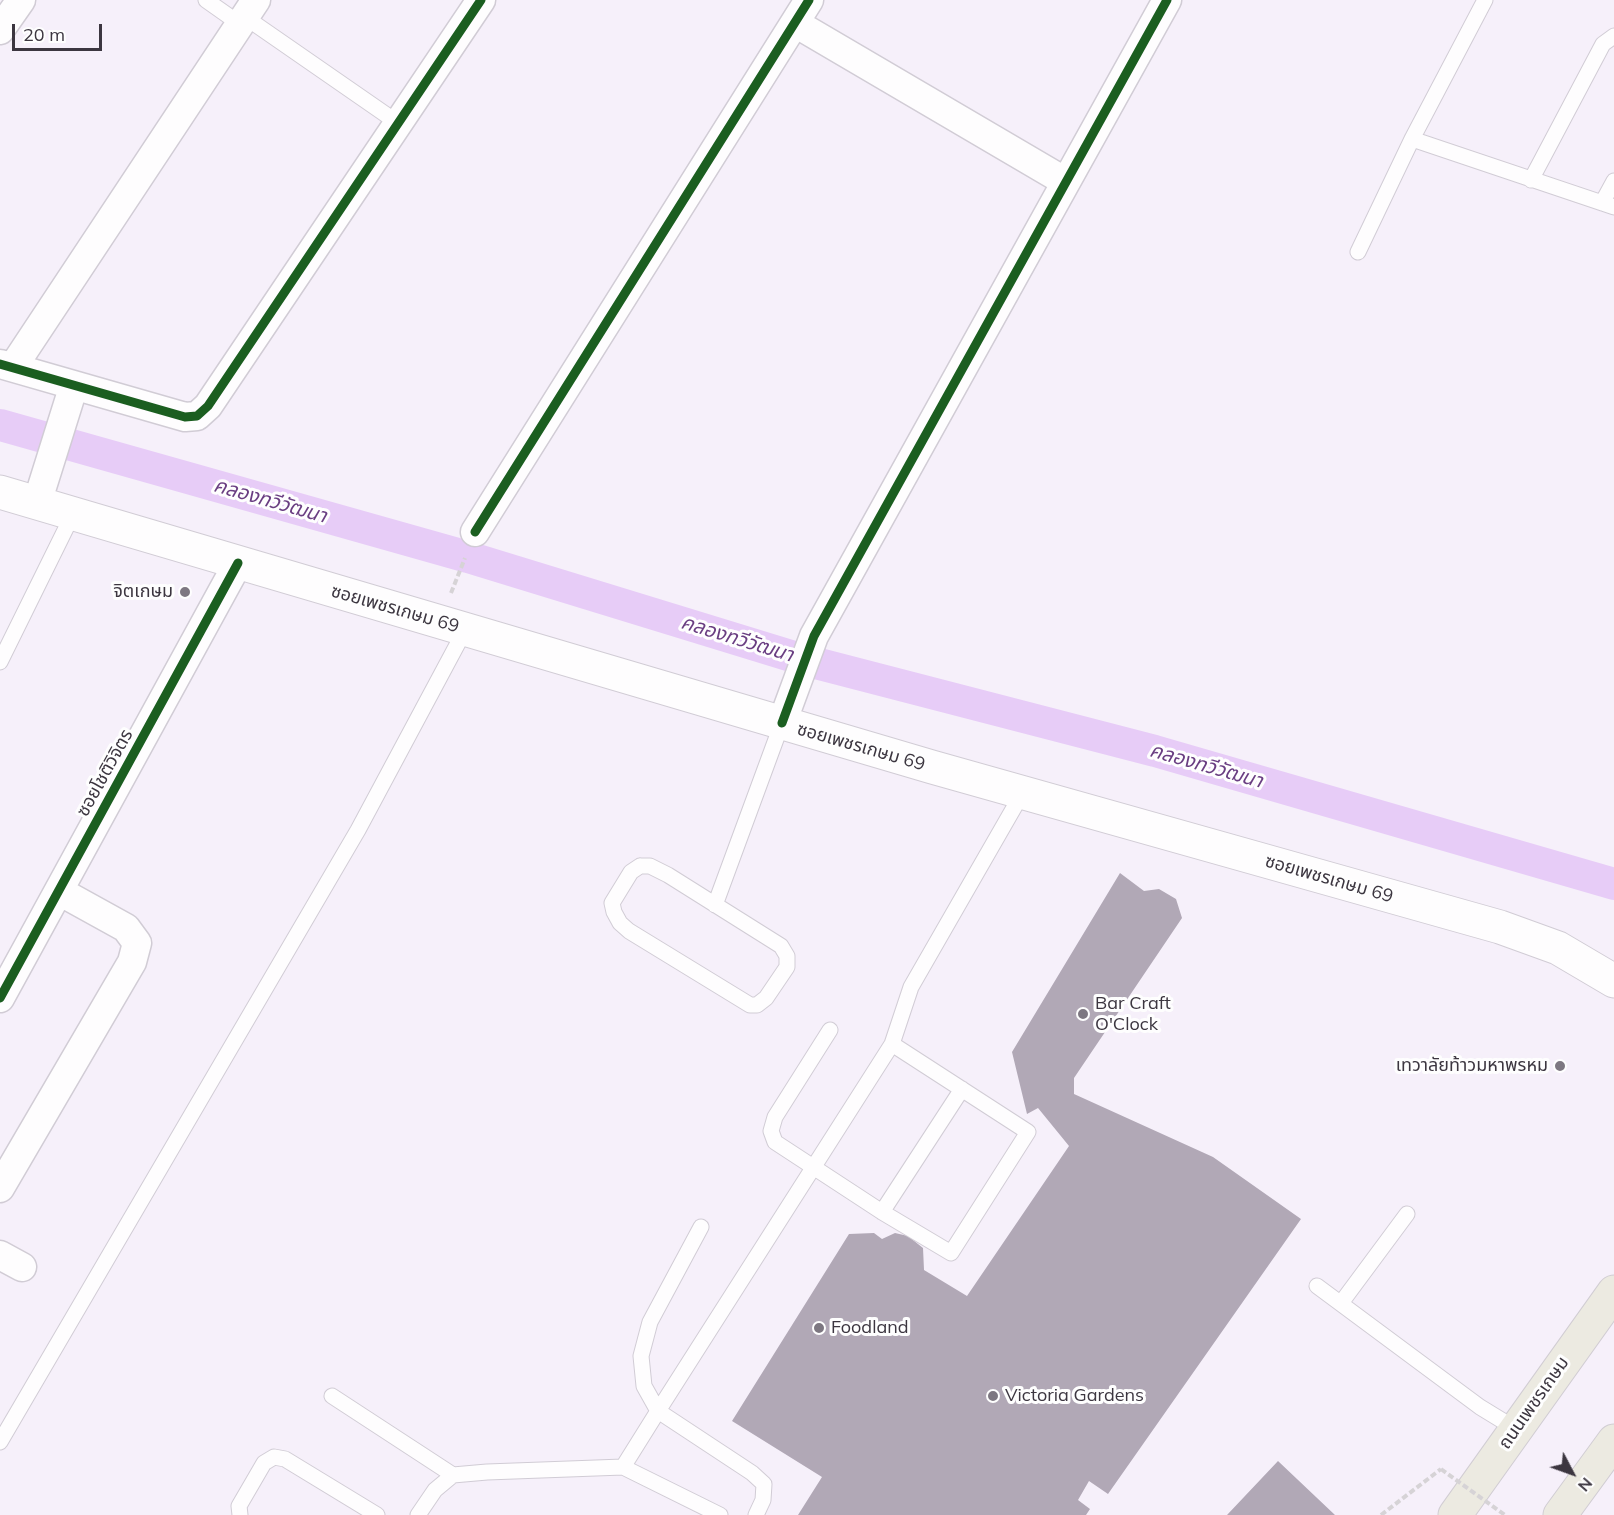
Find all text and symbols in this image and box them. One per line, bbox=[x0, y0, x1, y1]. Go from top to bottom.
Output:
scale bar bbox=[15, 12, 105, 50]
text: 20 m bbox=[23, 23, 65, 46]
water label: คลองทวีวัฒนา bbox=[211, 473, 329, 529]
street label: ซอยเพชรเกษม 69 bbox=[328, 580, 462, 638]
place label: จิตเกษม bbox=[113, 581, 173, 603]
marker: จิตเกษม bbox=[178, 585, 192, 599]
water label: คลองทวีวัฒนา bbox=[678, 611, 796, 667]
street label: ซอยเพชรเกษม 69 bbox=[794, 718, 928, 776]
street label: ซอยโชติวิจิตร bbox=[72, 726, 138, 820]
water label: คลองทวีวัฒนา bbox=[1147, 738, 1265, 794]
street label: ซอยเพชรเกษม 69 bbox=[1262, 850, 1396, 908]
place label: Bar Craft O'Clock bbox=[1095, 993, 1171, 1036]
marker: Bar Craft O'Clock bbox=[1076, 1007, 1090, 1021]
place label: เทวาลัยท้าวมหาพรหม bbox=[1396, 1055, 1548, 1077]
marker: เทวาลัยท้าวมหาพรหม bbox=[1553, 1059, 1567, 1073]
place label: Foodland bbox=[831, 1317, 909, 1339]
marker: Foodland bbox=[812, 1321, 826, 1335]
street label: ถนนเพชรเกษม bbox=[1494, 1353, 1574, 1453]
place label: Victoria Gardens bbox=[1005, 1385, 1144, 1407]
marker: Victoria Gardens bbox=[986, 1389, 1000, 1403]
north arrow bbox=[1542, 1443, 1602, 1503]
text: N bbox=[1574, 1474, 1597, 1496]

